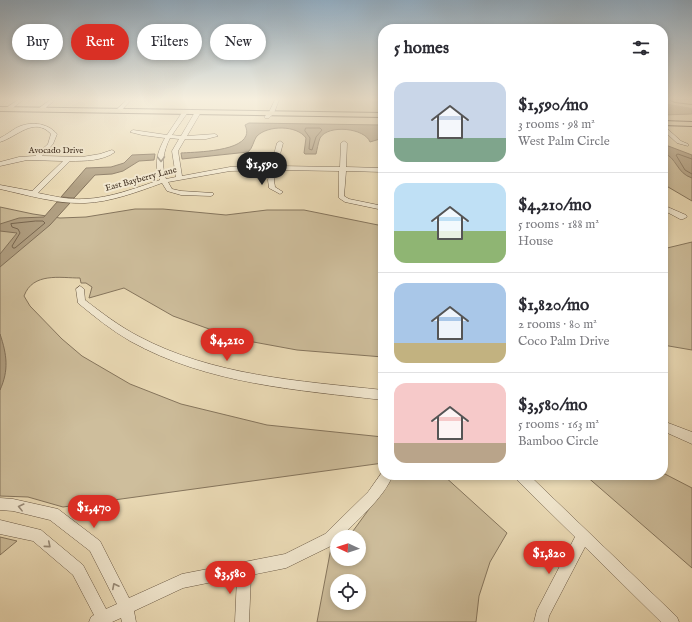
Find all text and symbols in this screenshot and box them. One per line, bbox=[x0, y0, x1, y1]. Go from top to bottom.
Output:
chip: Buy bbox=[12, 24, 63, 60]
chip: Rent bbox=[71, 24, 129, 60]
chip: Filters bbox=[137, 24, 202, 60]
chip: New bbox=[210, 24, 266, 60]
icon: filters bbox=[630, 37, 652, 59]
text: 5 homes bbox=[394, 38, 449, 59]
text: $1,590/mo bbox=[518, 95, 588, 116]
icon: home bbox=[426, 98, 474, 146]
text: 3 rooms · 98 m² bbox=[518, 116, 595, 133]
text: West Palm Circle bbox=[518, 133, 610, 150]
street label: Avocado Drive bbox=[28, 145, 83, 156]
pin: $1,590 bbox=[229, 152, 295, 186]
one-way arrow bbox=[156, 156, 165, 162]
text: $1,590 bbox=[246, 156, 278, 173]
street label: East Bayberry Lane bbox=[104, 164, 178, 194]
text: $4,210/mo bbox=[518, 195, 591, 216]
icon: home bbox=[426, 199, 474, 247]
text: 5 rooms · 188 m² bbox=[518, 216, 599, 233]
text: House bbox=[518, 233, 553, 250]
text: $1,820/mo bbox=[518, 295, 589, 316]
icon: home bbox=[426, 299, 474, 347]
text: 2 rooms · 80 m² bbox=[518, 316, 597, 333]
pin: $4,210 bbox=[194, 328, 260, 362]
text: $4,210 bbox=[210, 332, 244, 349]
text: Coco Palm Drive bbox=[518, 333, 610, 350]
text: $3,580/mo bbox=[518, 395, 588, 416]
icon: home bbox=[426, 399, 474, 447]
text: 5 rooms · 163 m² bbox=[518, 416, 599, 433]
text: Bamboo Circle bbox=[518, 433, 599, 450]
pin: $1,470 bbox=[61, 495, 127, 529]
text: $1,470 bbox=[77, 499, 111, 516]
one-way arrow bbox=[18, 503, 24, 511]
north arrow bbox=[330, 530, 366, 566]
map controls bbox=[330, 530, 366, 610]
one-way arrow bbox=[44, 541, 51, 548]
pin: $1,820 bbox=[516, 541, 582, 575]
text: $1,820 bbox=[532, 545, 566, 562]
pin: $3,580 bbox=[197, 561, 263, 595]
text: $3,580 bbox=[214, 565, 246, 582]
button: locate bbox=[330, 574, 366, 610]
one-way arrow bbox=[112, 583, 120, 590]

